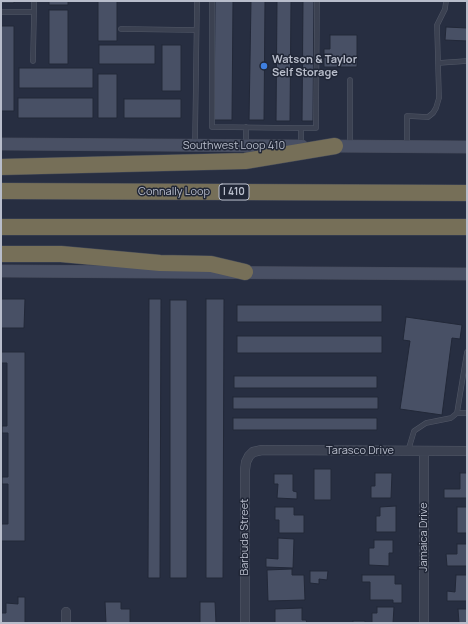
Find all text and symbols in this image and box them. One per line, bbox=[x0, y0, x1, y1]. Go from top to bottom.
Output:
place label: Watson & Taylor Self Storage bbox=[272, 53, 357, 79]
marker: Watson & Taylor Self Storage bbox=[259, 61, 269, 71]
street label: Southwest Loop 410 bbox=[183, 139, 285, 153]
road number: I 410 bbox=[219, 184, 249, 200]
street label: Connally Loop bbox=[138, 185, 210, 199]
street label: Tarasco Drive bbox=[326, 444, 394, 458]
street label: Barbuda Street bbox=[238, 499, 252, 575]
street label: Jamaica Drive bbox=[417, 502, 431, 572]

